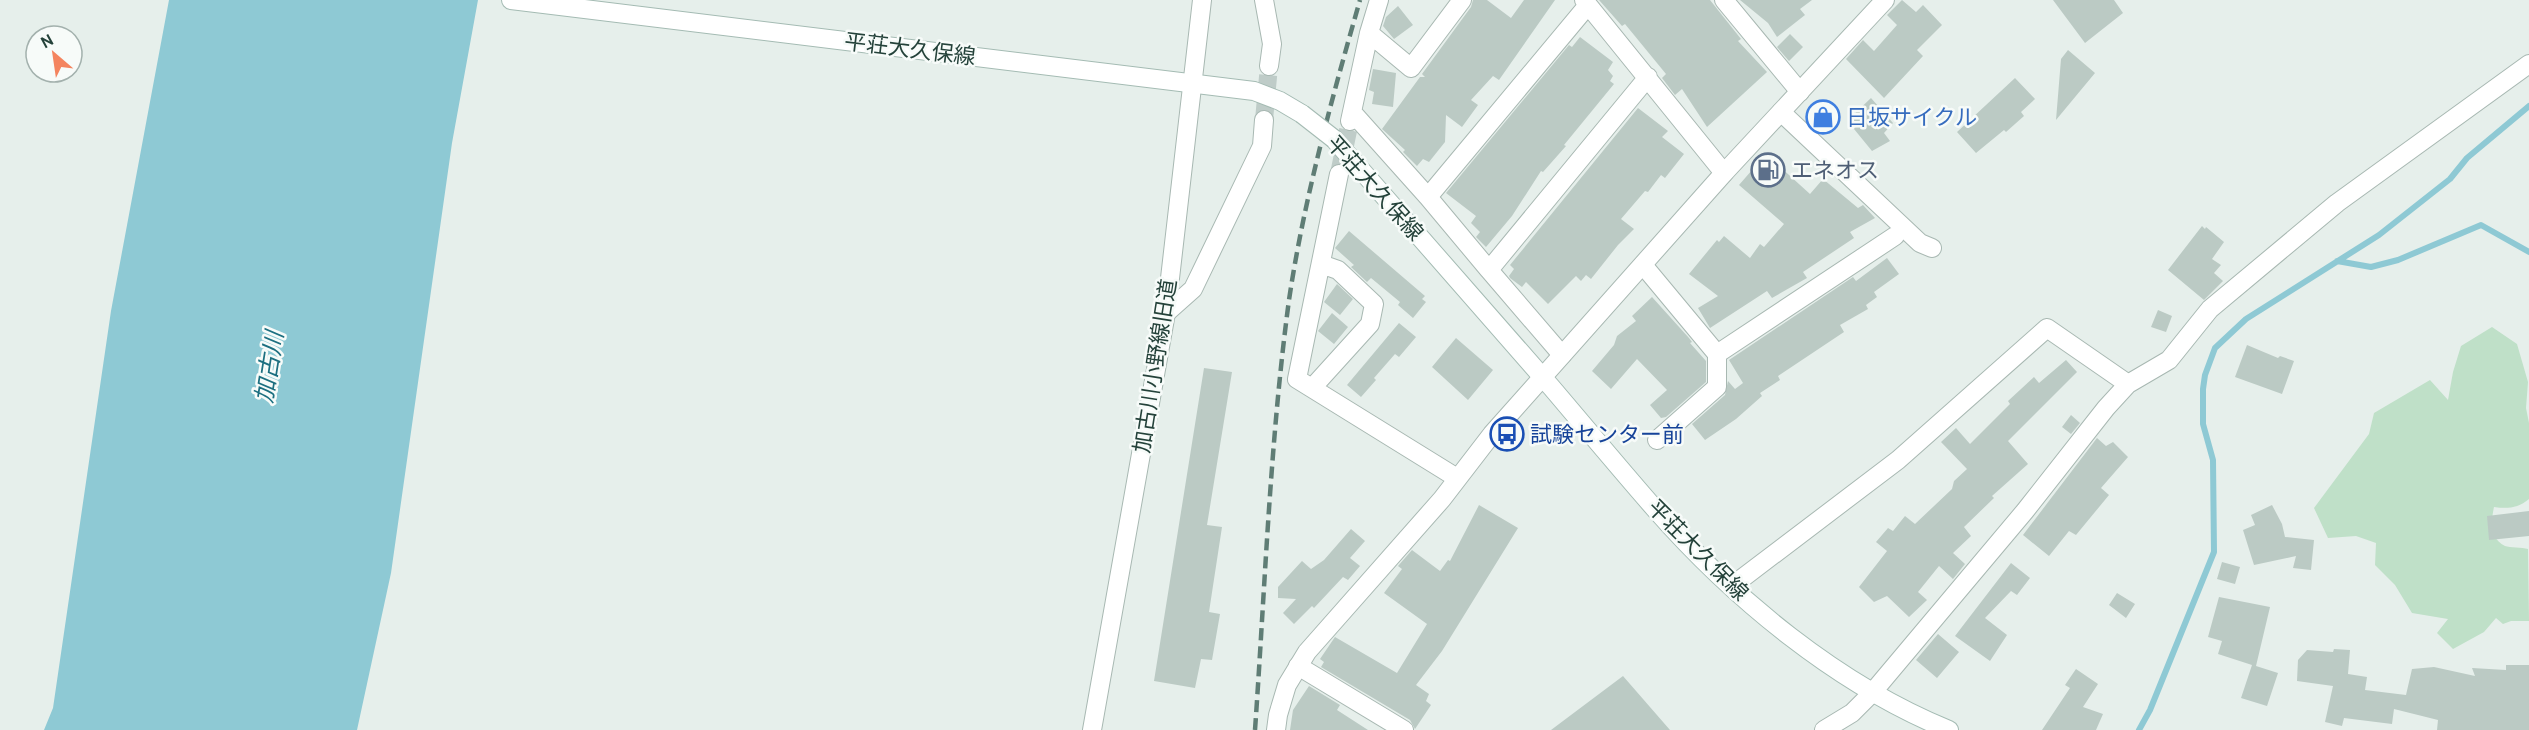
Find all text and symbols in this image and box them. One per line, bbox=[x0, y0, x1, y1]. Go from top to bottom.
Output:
north arrow bbox=[24, 24, 84, 84]
street label: 平荘大久保線 bbox=[843, 28, 977, 70]
text: N bbox=[37, 30, 57, 52]
shop icon: 日坂サイクル bbox=[1805, 99, 1841, 135]
place label: 日坂サイクル bbox=[1846, 104, 1977, 131]
street label: 平荘大久保線 bbox=[1321, 130, 1429, 246]
fuel station icon: エネオス bbox=[1750, 152, 1786, 188]
place label: エネオス bbox=[1791, 157, 1879, 184]
street label: 加古川小野線旧道 bbox=[1128, 277, 1182, 455]
water label: 加古川 bbox=[249, 326, 289, 405]
bus stop icon: 試験センター前 bbox=[1489, 416, 1525, 452]
place label: 試験センター前 bbox=[1530, 421, 1684, 448]
street label: 平荘大久保線 bbox=[1642, 494, 1754, 606]

